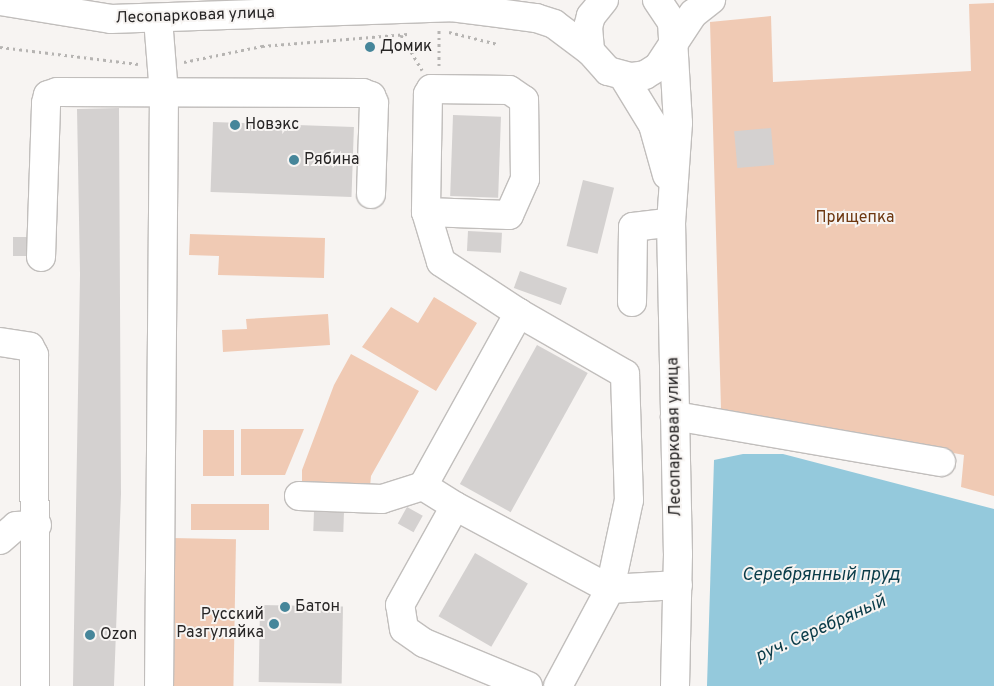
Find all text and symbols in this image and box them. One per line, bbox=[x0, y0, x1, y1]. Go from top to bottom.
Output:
street label: Лесопарковая улица bbox=[115, 4, 275, 28]
place label: Домик bbox=[380, 37, 432, 57]
marker: Домик bbox=[364, 41, 376, 53]
place label: Новэкс bbox=[245, 115, 299, 135]
marker: Новэкс bbox=[229, 119, 241, 131]
place label: Рябина bbox=[304, 150, 359, 170]
marker: Рябина bbox=[288, 154, 300, 166]
park label: Прищепка bbox=[816, 208, 894, 228]
street label: Лесопарковая улица bbox=[664, 357, 686, 517]
water label: Серебрянный пруд bbox=[742, 565, 900, 587]
water label: руч. Серебряный bbox=[752, 592, 890, 668]
place label: Батон bbox=[295, 597, 340, 617]
marker: Батон bbox=[279, 601, 291, 613]
place label: Русский Разгуляйка bbox=[176, 605, 264, 643]
marker: Русский Разгуляйка bbox=[268, 618, 280, 630]
place label: Ozon bbox=[100, 625, 137, 645]
marker: Ozon bbox=[84, 629, 96, 641]

